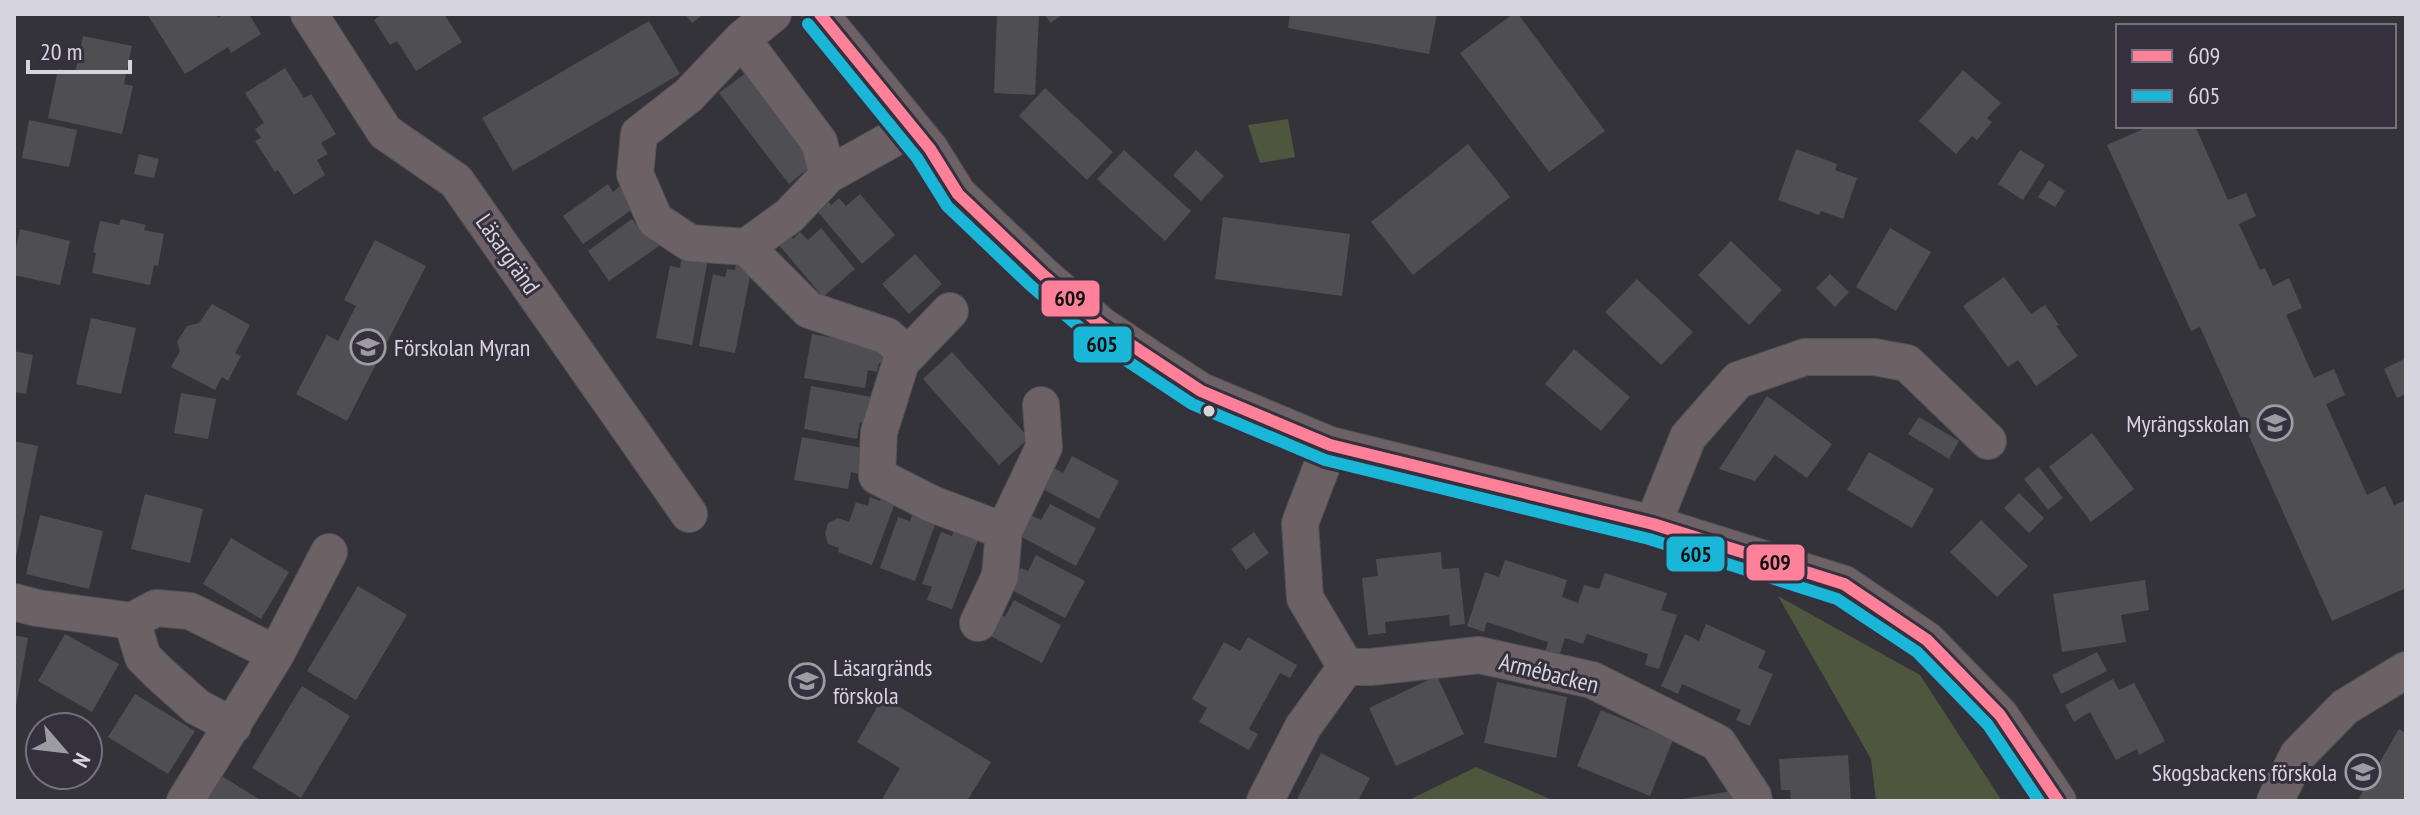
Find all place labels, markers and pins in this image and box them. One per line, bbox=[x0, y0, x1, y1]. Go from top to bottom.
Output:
school or university icon: Förskolan Myran bbox=[349, 328, 387, 366]
place label: Förskolan Myran bbox=[394, 332, 530, 363]
unlabelled marker bbox=[1201, 403, 1217, 419]
school or university icon: Myrängsskolan bbox=[2256, 404, 2294, 442]
place label: Myrängsskolan bbox=[2126, 408, 2249, 439]
place label: Läsargränds förskola bbox=[833, 652, 932, 711]
school or university icon: Läsargränds förskola bbox=[788, 662, 826, 700]
school or university icon: Skogsbackens förskola bbox=[2344, 753, 2382, 791]
place label: Skogsbackens förskola bbox=[2152, 757, 2337, 788]

